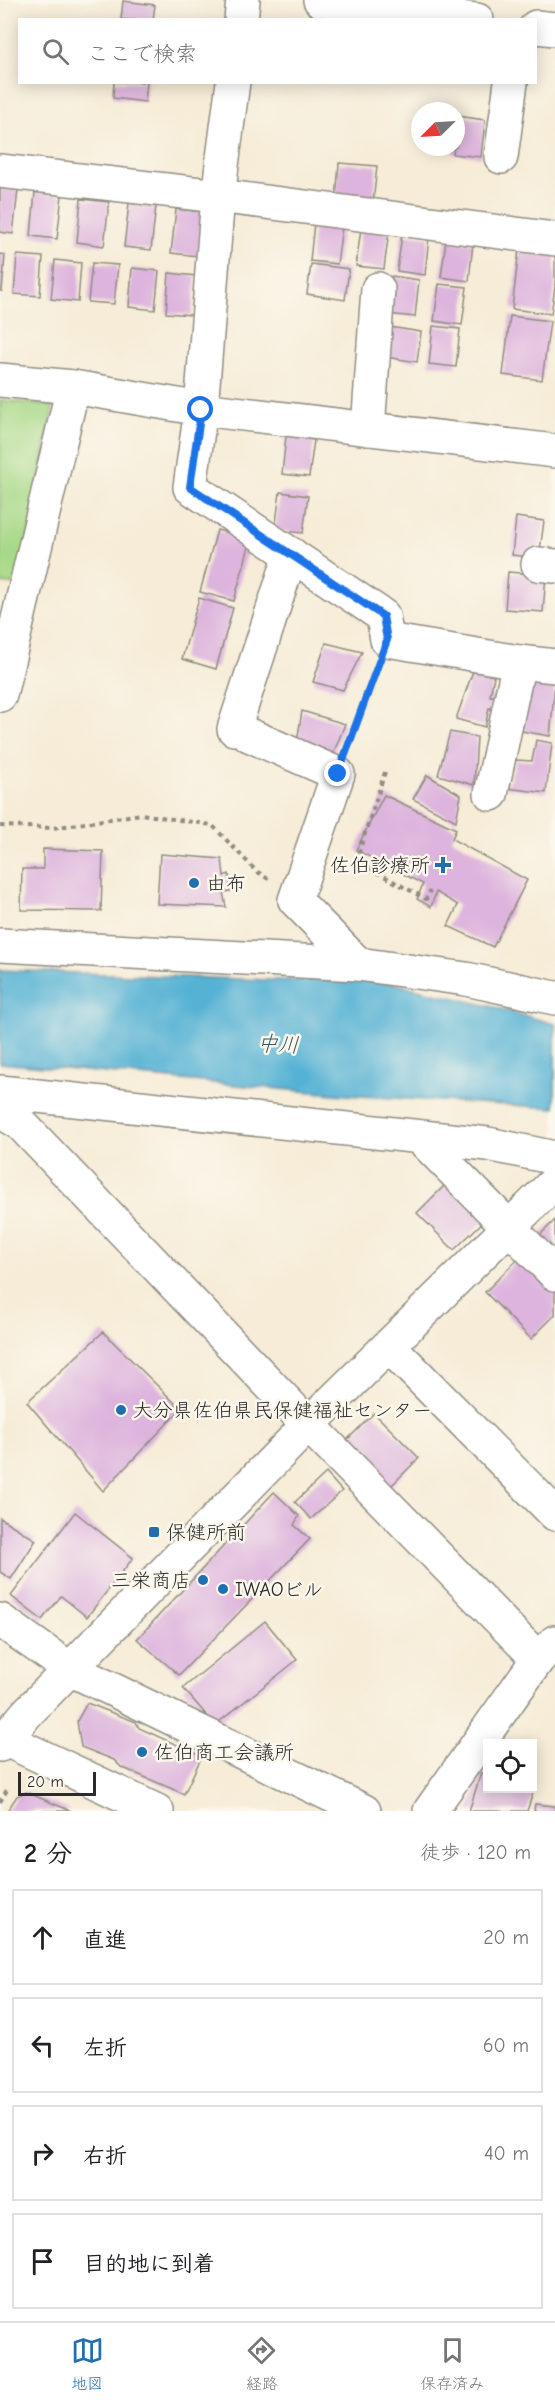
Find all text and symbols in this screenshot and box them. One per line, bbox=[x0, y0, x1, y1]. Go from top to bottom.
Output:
search box bbox=[18, 18, 537, 84]
icon: search bbox=[39, 35, 72, 68]
text: ここで検索 bbox=[87, 41, 197, 67]
north arrow bbox=[411, 102, 465, 156]
route start bbox=[187, 396, 213, 422]
route end bbox=[324, 760, 350, 786]
place label: 佐伯診療所 bbox=[330, 854, 430, 877]
marker: 佐伯診療所 bbox=[434, 856, 452, 874]
place label: 由布 bbox=[206, 872, 246, 895]
marker: 由布 bbox=[187, 876, 201, 890]
water label: 中川 bbox=[256, 1031, 300, 1057]
place label: 大分県佐伯県民保健福祉センター bbox=[133, 1399, 432, 1422]
marker: 大分県佐伯県民保健福祉センター bbox=[114, 1403, 128, 1417]
place label: 保健所前 bbox=[166, 1521, 246, 1544]
marker: 保健所前 bbox=[147, 1525, 161, 1539]
place label: 三栄商店 bbox=[111, 1569, 191, 1592]
marker: 三栄商店 bbox=[196, 1573, 210, 1587]
place label: IWAOビル bbox=[235, 1578, 323, 1601]
marker: IWAOビル bbox=[216, 1582, 230, 1596]
map controls bbox=[483, 1739, 537, 1793]
button: locate bbox=[483, 1739, 537, 1793]
place label: 佐伯商工会議所 bbox=[154, 1741, 294, 1764]
marker: 佐伯商工会議所 bbox=[135, 1745, 149, 1759]
scale bar bbox=[18, 1769, 96, 1796]
text: 20 m bbox=[27, 1773, 64, 1791]
text: 2 分 bbox=[24, 1839, 72, 1869]
text: 徒歩 · 120 m bbox=[420, 1841, 531, 1864]
icon: ahead bbox=[26, 1921, 59, 1954]
text: 20 m bbox=[483, 1926, 529, 1949]
text: 直進 bbox=[83, 1927, 127, 1953]
icon: left bbox=[26, 2029, 59, 2062]
text: 60 m bbox=[483, 2034, 529, 2057]
text: 左折 bbox=[83, 2035, 127, 2061]
icon: right bbox=[26, 2137, 59, 2170]
text: 40 m bbox=[484, 2142, 529, 2165]
text: 右折 bbox=[83, 2143, 127, 2169]
icon: arrive bbox=[26, 2245, 59, 2278]
text: 目的地に到着 bbox=[83, 2251, 215, 2277]
tab: 地図 bbox=[71, 2334, 104, 2394]
tab: 経路 bbox=[245, 2334, 278, 2394]
tab: 保存済み bbox=[420, 2334, 484, 2394]

